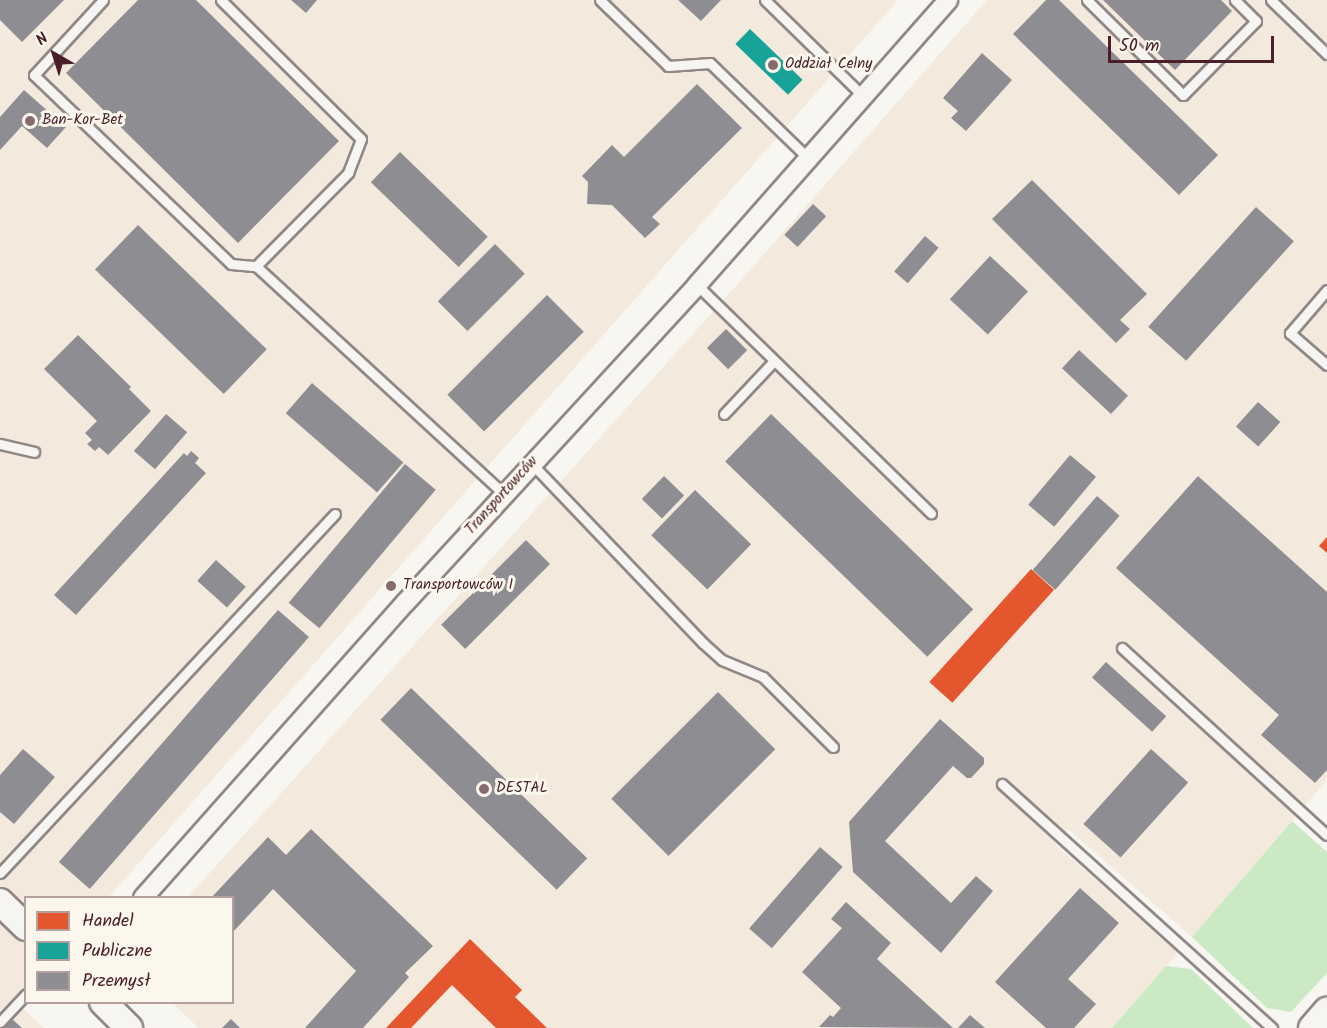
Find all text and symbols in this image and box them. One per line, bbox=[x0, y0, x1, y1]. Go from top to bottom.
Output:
north arrow bbox=[24, 24, 84, 84]
scale bar bbox=[1111, 24, 1278, 62]
text: N bbox=[31, 27, 54, 53]
text: 50 m bbox=[1119, 32, 1159, 61]
place label: Oddział Celny bbox=[785, 56, 872, 74]
marker: Oddział Celny bbox=[766, 58, 780, 72]
place label: Ban-Kor-Bet bbox=[42, 112, 123, 130]
marker: Ban-Kor-Bet bbox=[23, 114, 37, 128]
street label: Transportowców bbox=[462, 453, 542, 539]
place label: Transportowców I bbox=[403, 577, 513, 595]
marker: Transportowców I bbox=[384, 579, 398, 593]
place label: DESTAL bbox=[496, 780, 548, 798]
marker: DESTAL bbox=[477, 782, 491, 796]
legend bbox=[24, 896, 234, 1004]
text: Handel bbox=[82, 907, 134, 936]
text: Publiczne bbox=[82, 937, 152, 966]
text: Przemysł bbox=[82, 967, 151, 996]

